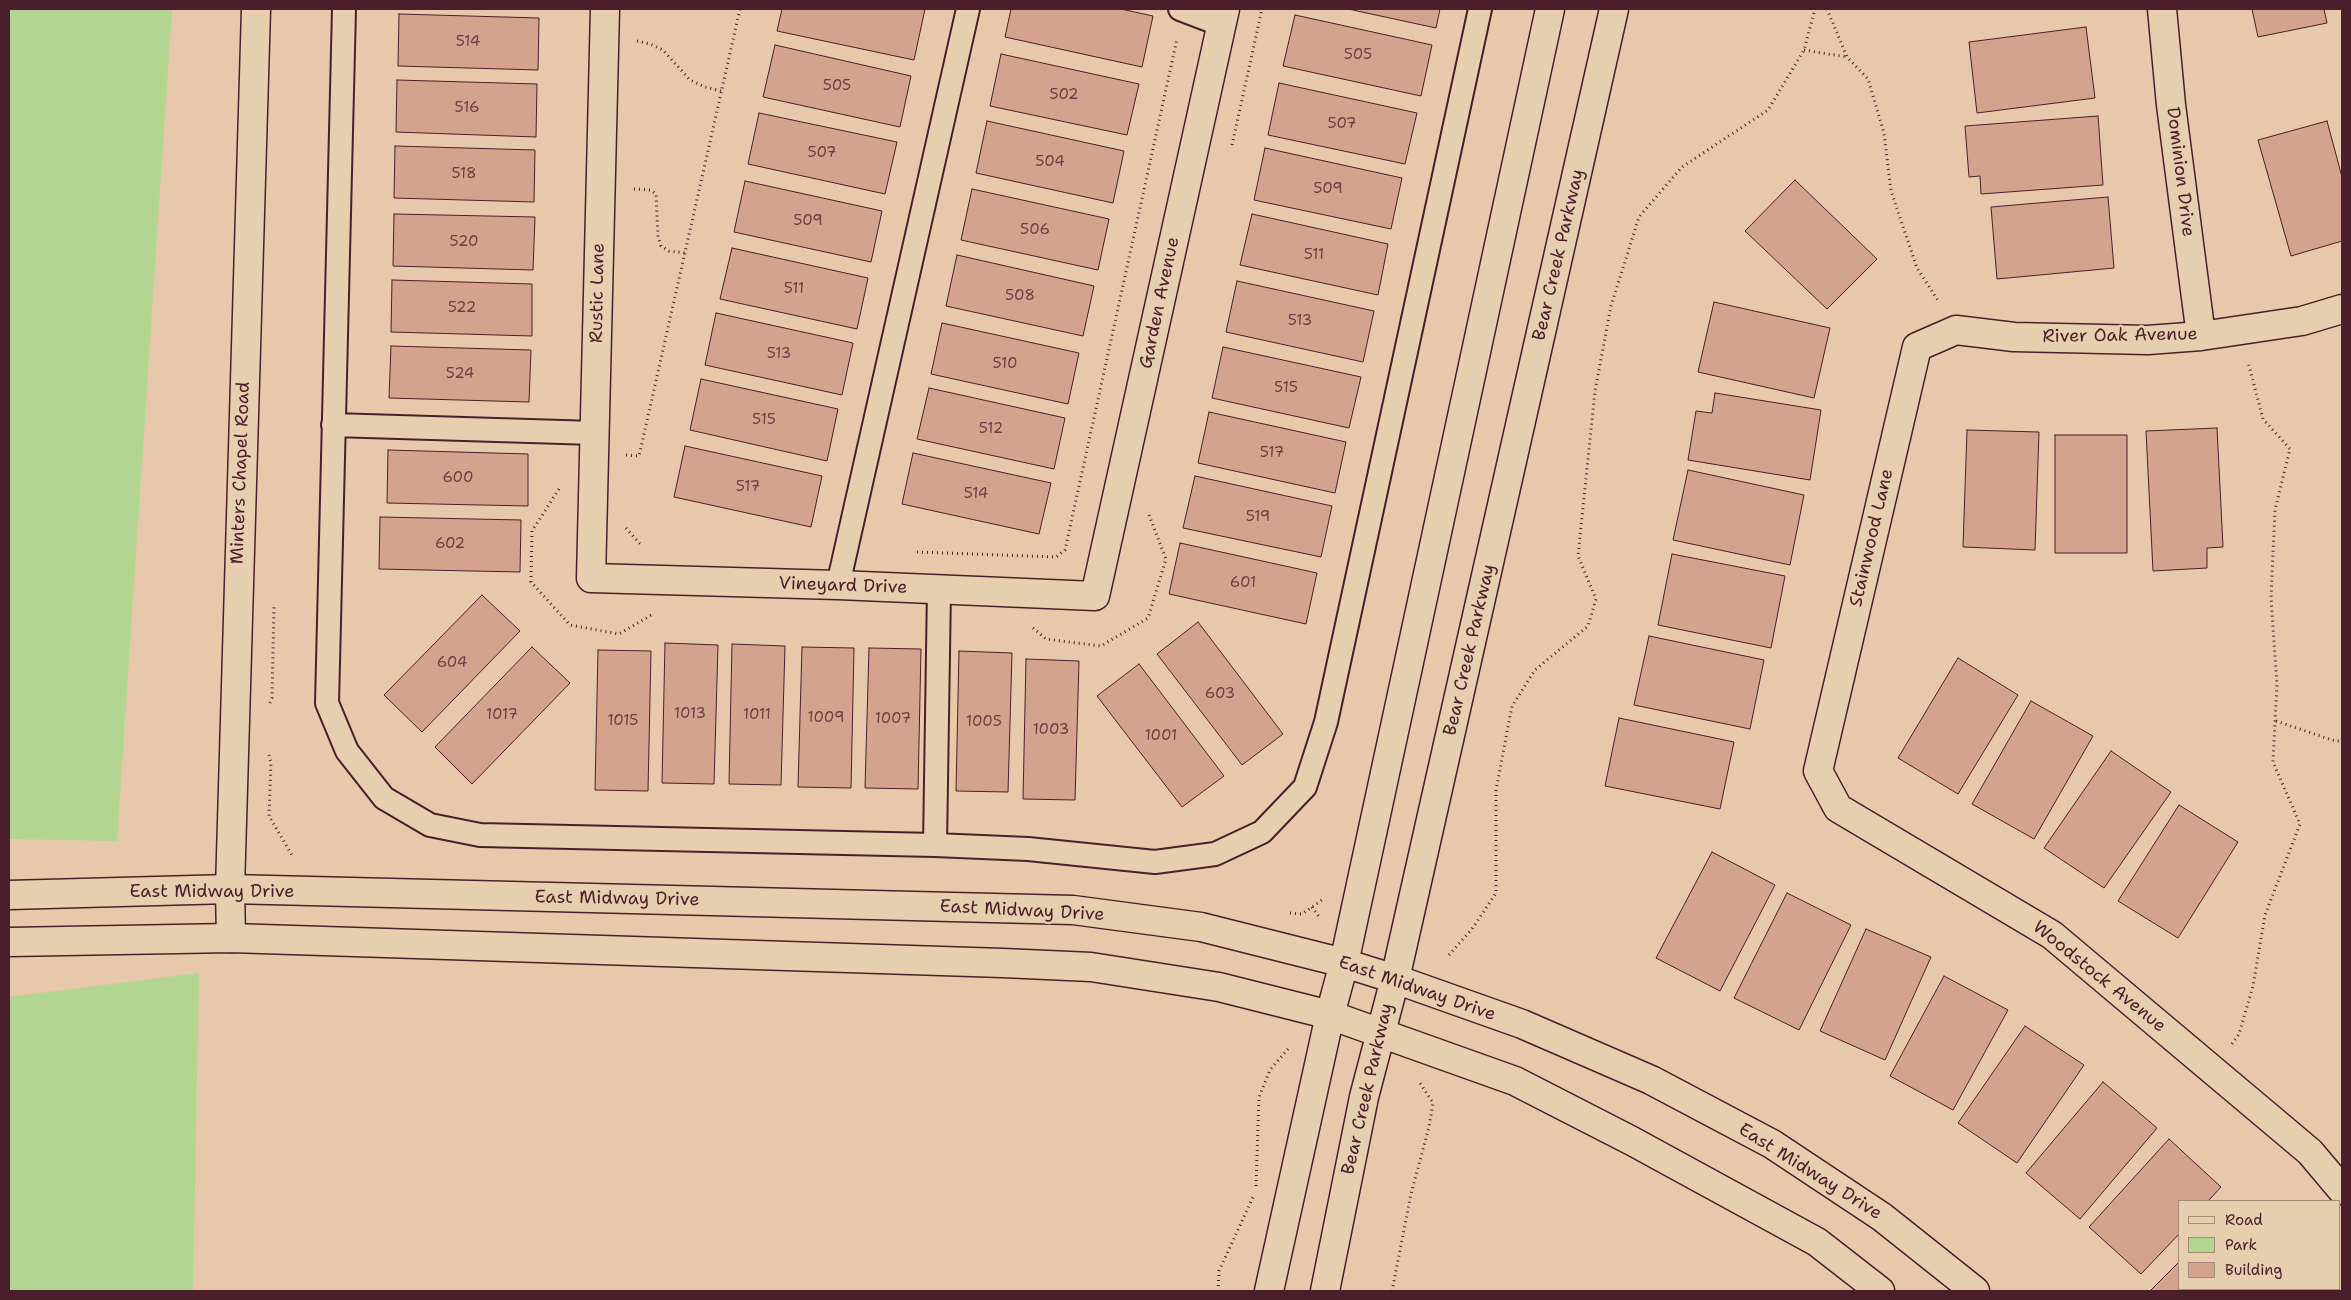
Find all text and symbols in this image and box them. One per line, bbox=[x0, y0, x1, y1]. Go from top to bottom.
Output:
house number: 514 bbox=[456, 33, 480, 51]
house number: 505 bbox=[1344, 46, 1372, 64]
house number: 505 bbox=[823, 77, 851, 95]
house number: 502 bbox=[1049, 86, 1079, 104]
house number: 516 bbox=[455, 99, 479, 117]
street label: Dominion Drive bbox=[2161, 106, 2199, 238]
house number: 507 bbox=[1327, 115, 1357, 133]
house number: 507 bbox=[807, 144, 837, 162]
house number: 504 bbox=[1035, 153, 1065, 171]
house number: 518 bbox=[451, 165, 477, 183]
street label: Bear Creek Parkway bbox=[1529, 167, 1589, 343]
house number: 509 bbox=[1313, 180, 1343, 198]
house number: 509 bbox=[793, 212, 823, 230]
house number: 506 bbox=[1020, 221, 1050, 239]
house number: 520 bbox=[450, 233, 478, 251]
street label: Garden Avenue bbox=[1135, 235, 1185, 371]
street label: Rustic Lane bbox=[586, 243, 610, 343]
house number: 511 bbox=[1304, 246, 1324, 264]
house number: 511 bbox=[784, 280, 804, 298]
house number: 508 bbox=[1005, 287, 1035, 305]
house number: 522 bbox=[448, 299, 476, 317]
house number: 513 bbox=[1288, 312, 1312, 330]
street label: River Oak Avenue bbox=[2042, 324, 2198, 348]
house number: 513 bbox=[767, 345, 791, 363]
house number: 510 bbox=[993, 355, 1017, 373]
house number: 524 bbox=[446, 365, 474, 383]
house number: 515 bbox=[1274, 379, 1298, 397]
street label: Minters Chapel Road bbox=[227, 381, 255, 565]
house number: 515 bbox=[752, 411, 776, 429]
house number: 512 bbox=[979, 420, 1003, 438]
house number: 517 bbox=[1260, 444, 1284, 462]
street label: Stainwood Lane bbox=[1846, 467, 1898, 609]
house number: 600 bbox=[443, 469, 473, 487]
house number: 517 bbox=[736, 478, 760, 496]
house number: 514 bbox=[964, 485, 988, 503]
house number: 519 bbox=[1246, 508, 1270, 526]
house number: 602 bbox=[435, 535, 465, 553]
street label: Bear Creek Parkway bbox=[1440, 562, 1500, 738]
street label: Vineyard Drive bbox=[778, 573, 908, 599]
house number: 601 bbox=[1230, 574, 1256, 592]
house number: 604 bbox=[437, 654, 467, 672]
house number: 603 bbox=[1205, 685, 1235, 703]
house number: 1013 bbox=[674, 705, 706, 723]
house number: 1017 bbox=[486, 706, 518, 724]
house number: 1011 bbox=[743, 706, 771, 724]
house number: 1009 bbox=[808, 709, 844, 727]
house number: 1007 bbox=[875, 710, 911, 728]
house number: 1015 bbox=[607, 712, 639, 730]
house number: 1005 bbox=[966, 713, 1002, 731]
house number: 1003 bbox=[1033, 721, 1069, 739]
house number: 1001 bbox=[1145, 727, 1177, 745]
street label: East Midway Drive bbox=[130, 881, 294, 903]
street label: East Midway Drive bbox=[534, 887, 700, 911]
street label: East Midway Drive bbox=[939, 896, 1105, 926]
street label: Woodstock Avenue bbox=[2028, 917, 2170, 1037]
street label: East Midway Drive bbox=[1336, 952, 1498, 1026]
street label: Bear Creek Parkway bbox=[1338, 1001, 1398, 1177]
street label: East Midway Drive bbox=[1734, 1119, 1886, 1225]
legend bbox=[2178, 1200, 2341, 1290]
text: Road bbox=[2225, 1210, 2263, 1230]
text: Park bbox=[2225, 1235, 2257, 1255]
text: Building bbox=[2225, 1260, 2282, 1280]

